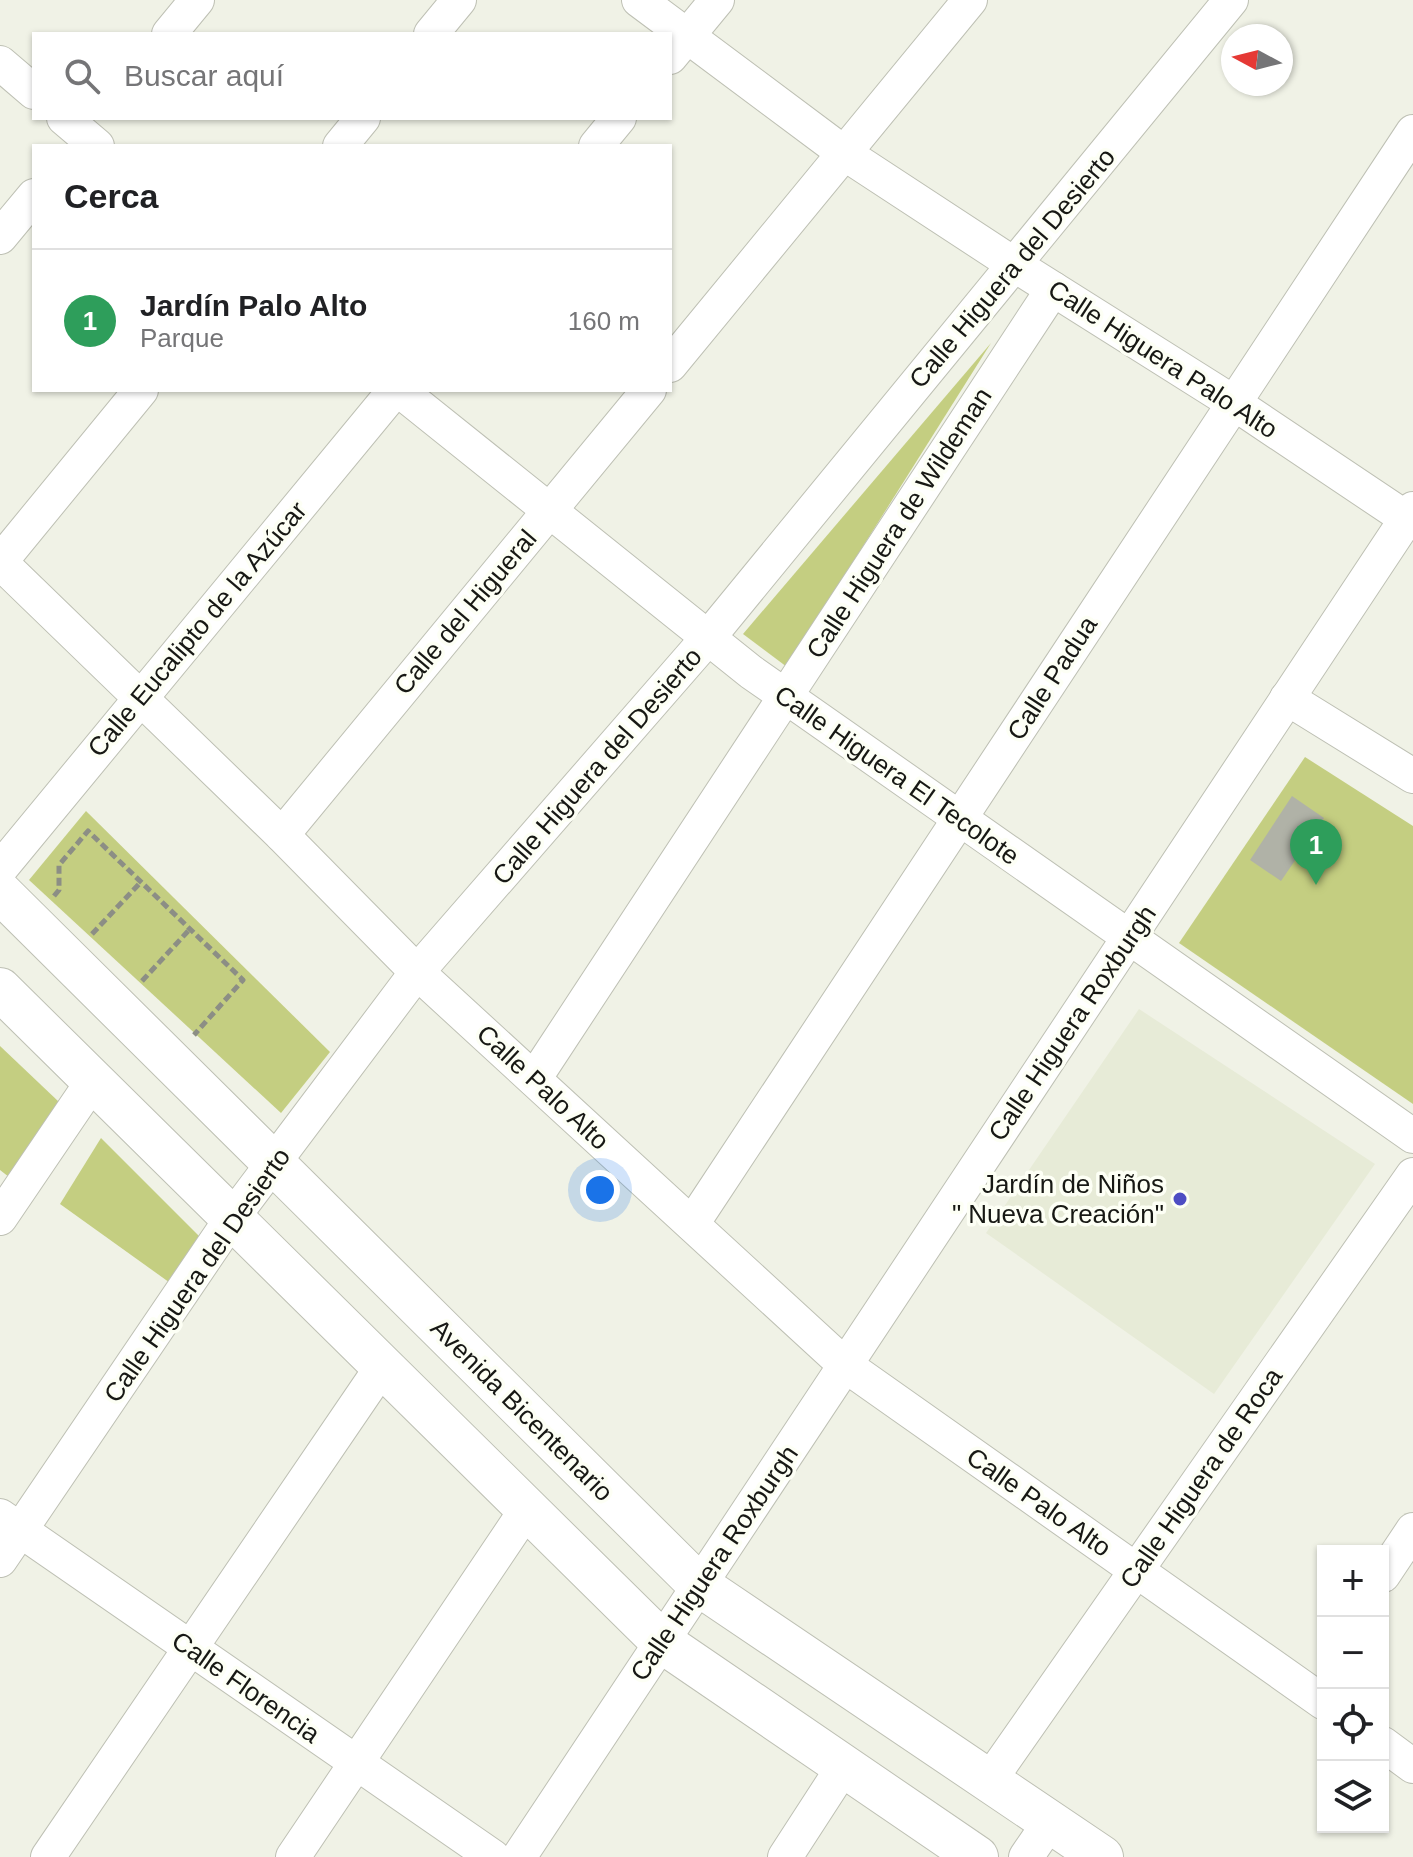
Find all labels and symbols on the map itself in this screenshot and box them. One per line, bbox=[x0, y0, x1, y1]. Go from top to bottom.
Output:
north arrow bbox=[1221, 24, 1293, 96]
street label: Calle Higuera del Desierto bbox=[903, 142, 1121, 394]
street label: Calle Higuera Palo Alto bbox=[1043, 274, 1283, 444]
street label: Calle Higuera de Wildeman bbox=[800, 382, 998, 664]
street label: Calle Eucalipto de la Azúcar bbox=[81, 495, 313, 763]
street label: Calle del Higueral bbox=[388, 524, 542, 700]
street label: Calle Padua bbox=[1001, 610, 1103, 746]
street label: Calle Higuera del Desierto bbox=[486, 642, 708, 890]
street label: Calle Higuera El Tecolote bbox=[769, 679, 1025, 871]
pin: 1 bbox=[1290, 819, 1342, 885]
street label: Calle Higuera Roxburgh bbox=[982, 900, 1162, 1146]
street label: Calle Palo Alto bbox=[471, 1018, 615, 1156]
street label: Calle Higuera del Desierto bbox=[98, 1142, 296, 1408]
place label: Jardín de Niños " Nueva Creación" bbox=[952, 1169, 1164, 1229]
your location bbox=[580, 1170, 620, 1210]
marker: Jardín de Niños " Nueva Creación" bbox=[1171, 1190, 1189, 1208]
street label: Avenida Bicentenario bbox=[425, 1313, 619, 1507]
street label: Calle Higuera de Roca bbox=[1114, 1362, 1289, 1594]
street label: Calle Higuera Roxburgh bbox=[624, 1440, 804, 1686]
street label: Calle Palo Alto bbox=[961, 1441, 1117, 1563]
street label: Calle Florencia bbox=[166, 1625, 326, 1749]

